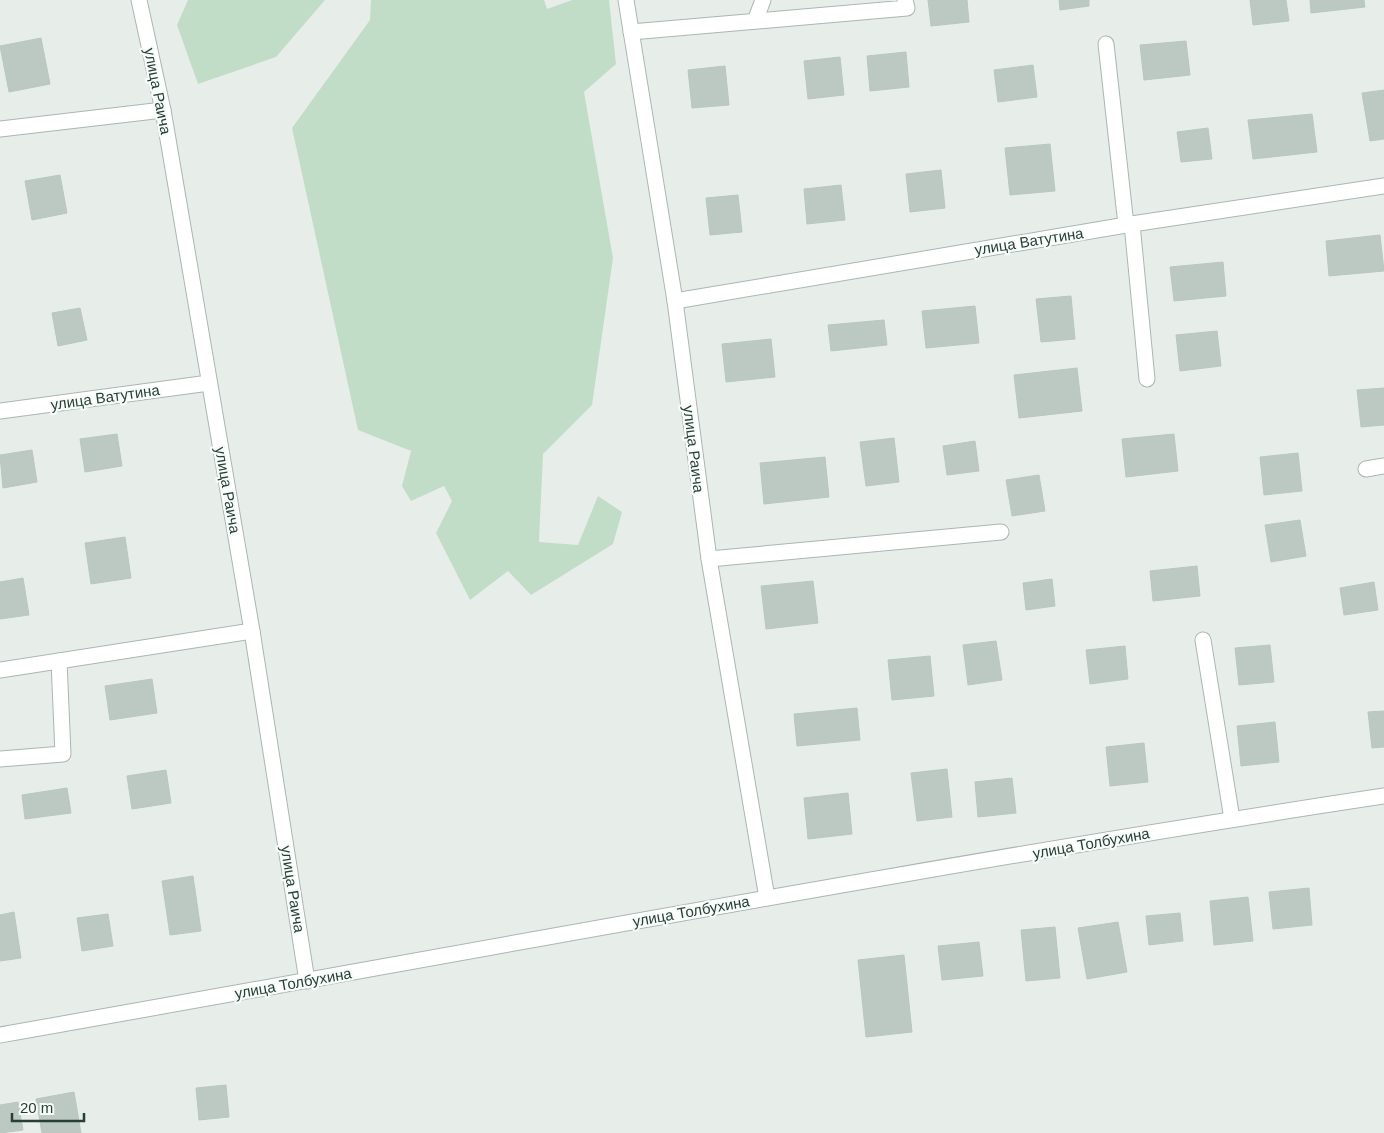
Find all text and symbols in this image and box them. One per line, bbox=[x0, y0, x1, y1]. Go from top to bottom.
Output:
street label: улица Раича bbox=[141, 46, 175, 136]
street label: улица Ватутина bbox=[973, 224, 1085, 258]
street label: улица Ватутина bbox=[49, 381, 161, 413]
street label: улица Раича bbox=[680, 404, 708, 494]
street label: улица Раича bbox=[212, 445, 244, 535]
street label: улица Толбухина bbox=[1031, 824, 1151, 862]
street label: улица Раича bbox=[278, 844, 308, 934]
street label: улица Толбухина bbox=[631, 892, 751, 930]
street label: улица Толбухина bbox=[233, 964, 353, 1002]
scale bar bbox=[12, 1090, 85, 1122]
text: 20 m bbox=[20, 1099, 53, 1116]

